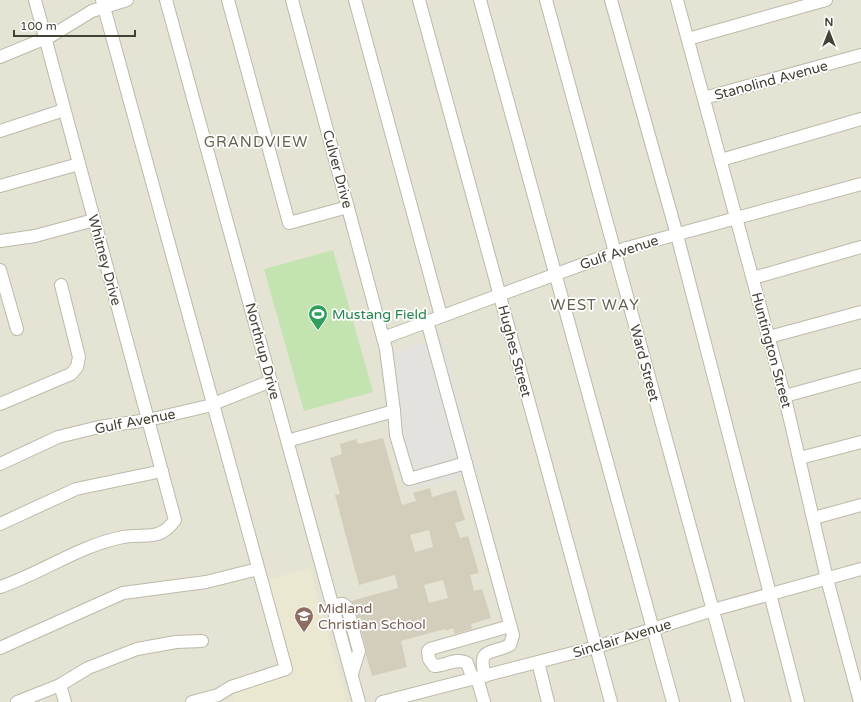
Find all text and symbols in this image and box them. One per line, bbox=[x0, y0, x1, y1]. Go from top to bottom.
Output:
scale bar bbox=[14, 12, 135, 38]
north arrow bbox=[809, 12, 849, 52]
text: N bbox=[825, 16, 833, 29]
text: 100 m bbox=[20, 19, 57, 33]
street label: Stanolind Avenue bbox=[713, 57, 830, 104]
street label: Culver Drive bbox=[319, 128, 356, 210]
district label: GRANDVIEW bbox=[204, 133, 308, 151]
street label: Whitney Drive bbox=[84, 213, 125, 308]
street label: Gulf Avenue bbox=[578, 232, 661, 273]
street label: Huntington Street bbox=[748, 290, 795, 411]
district label: WEST WAY bbox=[550, 296, 640, 314]
street label: Northrup Drive bbox=[241, 301, 284, 402]
sports icon: Mustang Field bbox=[307, 303, 329, 331]
street label: Hughes Street bbox=[494, 303, 535, 400]
place label: Mustang Field bbox=[332, 306, 427, 323]
street label: Ward Street bbox=[626, 323, 663, 404]
street label: Gulf Avenue bbox=[93, 405, 177, 438]
place label: Midland Christian School bbox=[318, 600, 426, 633]
school or university icon: Midland Christian School bbox=[293, 605, 315, 633]
street label: Sinclair Avenue bbox=[571, 615, 673, 662]

